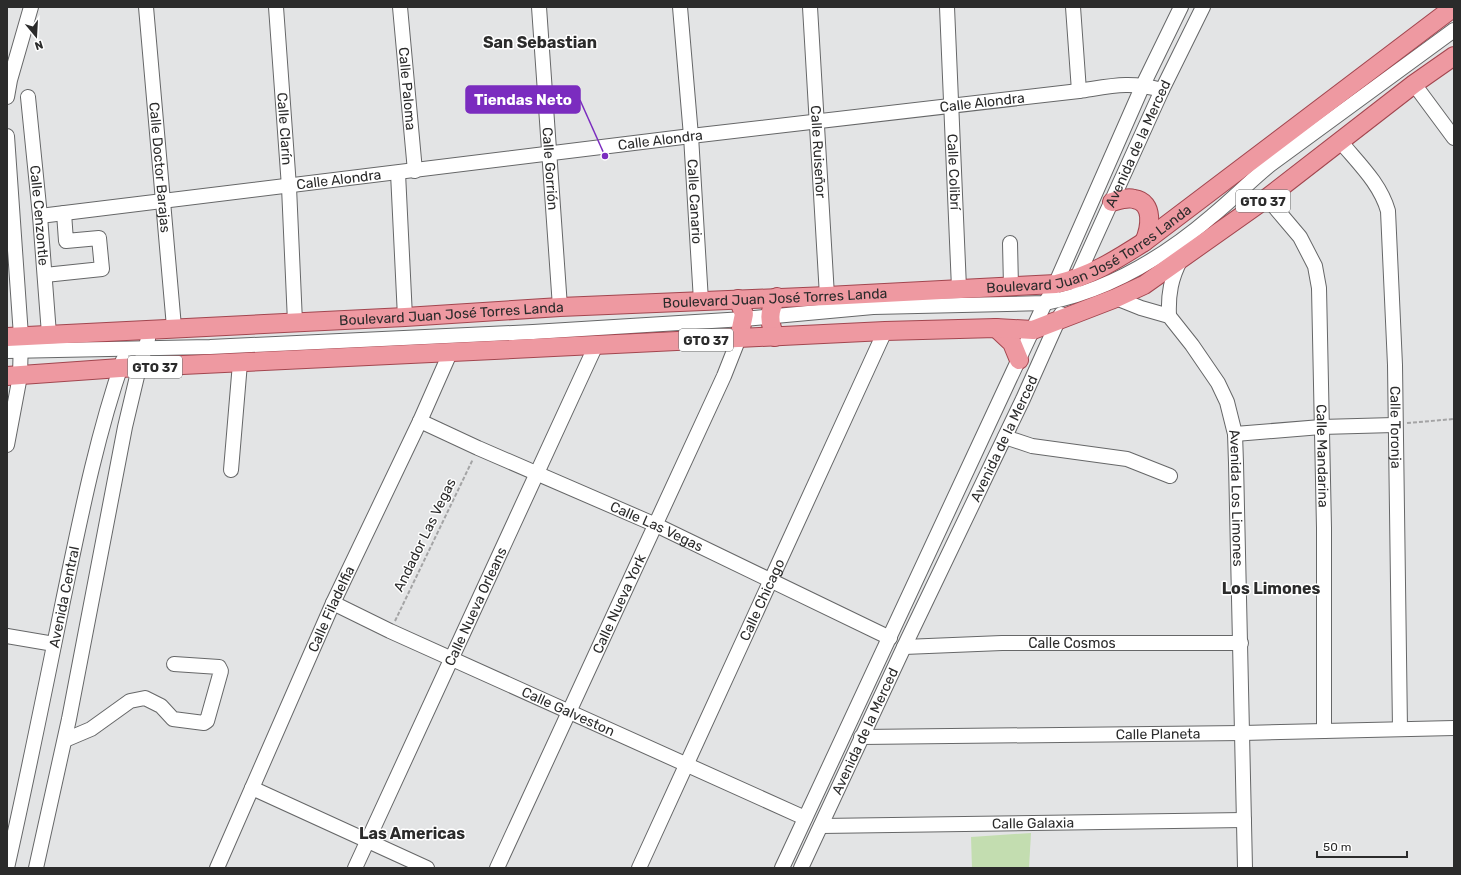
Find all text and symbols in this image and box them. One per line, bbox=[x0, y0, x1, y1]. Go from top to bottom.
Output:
north arrow bbox=[16, 16, 56, 56]
district label: San Sebastian bbox=[483, 33, 597, 52]
text: N bbox=[33, 38, 45, 52]
street label: Calle Paloma bbox=[395, 46, 420, 131]
street label: Avenida de la Merced bbox=[1102, 77, 1174, 210]
callout: Tiendas Neto bbox=[466, 86, 580, 113]
street label: Calle Alondra bbox=[939, 89, 1026, 116]
text: Tiendas Neto bbox=[474, 91, 572, 109]
street label: Calle Clarín bbox=[274, 92, 296, 166]
street label: Calle Doctor Barajas bbox=[146, 101, 174, 233]
street label: Calle Ruiseñor bbox=[807, 105, 830, 199]
street label: Calle Gorrión bbox=[539, 126, 562, 211]
street label: Calle Alondra bbox=[617, 126, 704, 153]
street label: Calle Colibrí bbox=[944, 133, 964, 211]
street label: Calle Canario bbox=[684, 158, 706, 244]
street label: Calle Cenzontle bbox=[26, 164, 52, 267]
street label: Calle Alondra bbox=[295, 166, 382, 193]
road number: GTO 37 bbox=[1236, 190, 1290, 212]
street label: Boulevard Juan José Torres Landa bbox=[986, 201, 1195, 296]
street label: Boulevard Juan José Torres Landa bbox=[662, 284, 888, 311]
street label: Boulevard Juan José Torres Landa bbox=[339, 298, 564, 329]
road number: GTO 37 bbox=[679, 329, 733, 351]
road number: GTO 37 bbox=[128, 356, 182, 378]
street label: Avenida de la Merced bbox=[967, 373, 1041, 504]
street label: Calle Toronja bbox=[1387, 386, 1405, 469]
street label: Calle Mandarina bbox=[1313, 404, 1332, 508]
street label: Avenida Los Limones bbox=[1226, 427, 1247, 567]
street label: Andador Las Vegas bbox=[390, 476, 460, 594]
street label: Calle Las Vegas bbox=[607, 498, 706, 555]
street label: Calle Nueva Orleans bbox=[441, 544, 510, 669]
street label: Avenida Central bbox=[45, 545, 83, 649]
street label: Calle Nueva York bbox=[589, 551, 650, 656]
street label: Calle Chicago bbox=[736, 556, 788, 643]
street label: Calle Filadelfia bbox=[304, 563, 358, 655]
district label: Los Limones bbox=[1222, 579, 1320, 598]
street label: Calle Cosmos bbox=[1028, 635, 1116, 652]
street label: Avenida de la Merced bbox=[828, 665, 902, 797]
street label: Calle Galveston bbox=[519, 683, 617, 740]
street label: Calle Planeta bbox=[1115, 725, 1200, 743]
street label: Calle Galaxia bbox=[992, 814, 1074, 832]
district label: Las Americas bbox=[359, 824, 465, 843]
scale bar bbox=[1317, 833, 1407, 859]
text: 50 m bbox=[1323, 840, 1351, 854]

